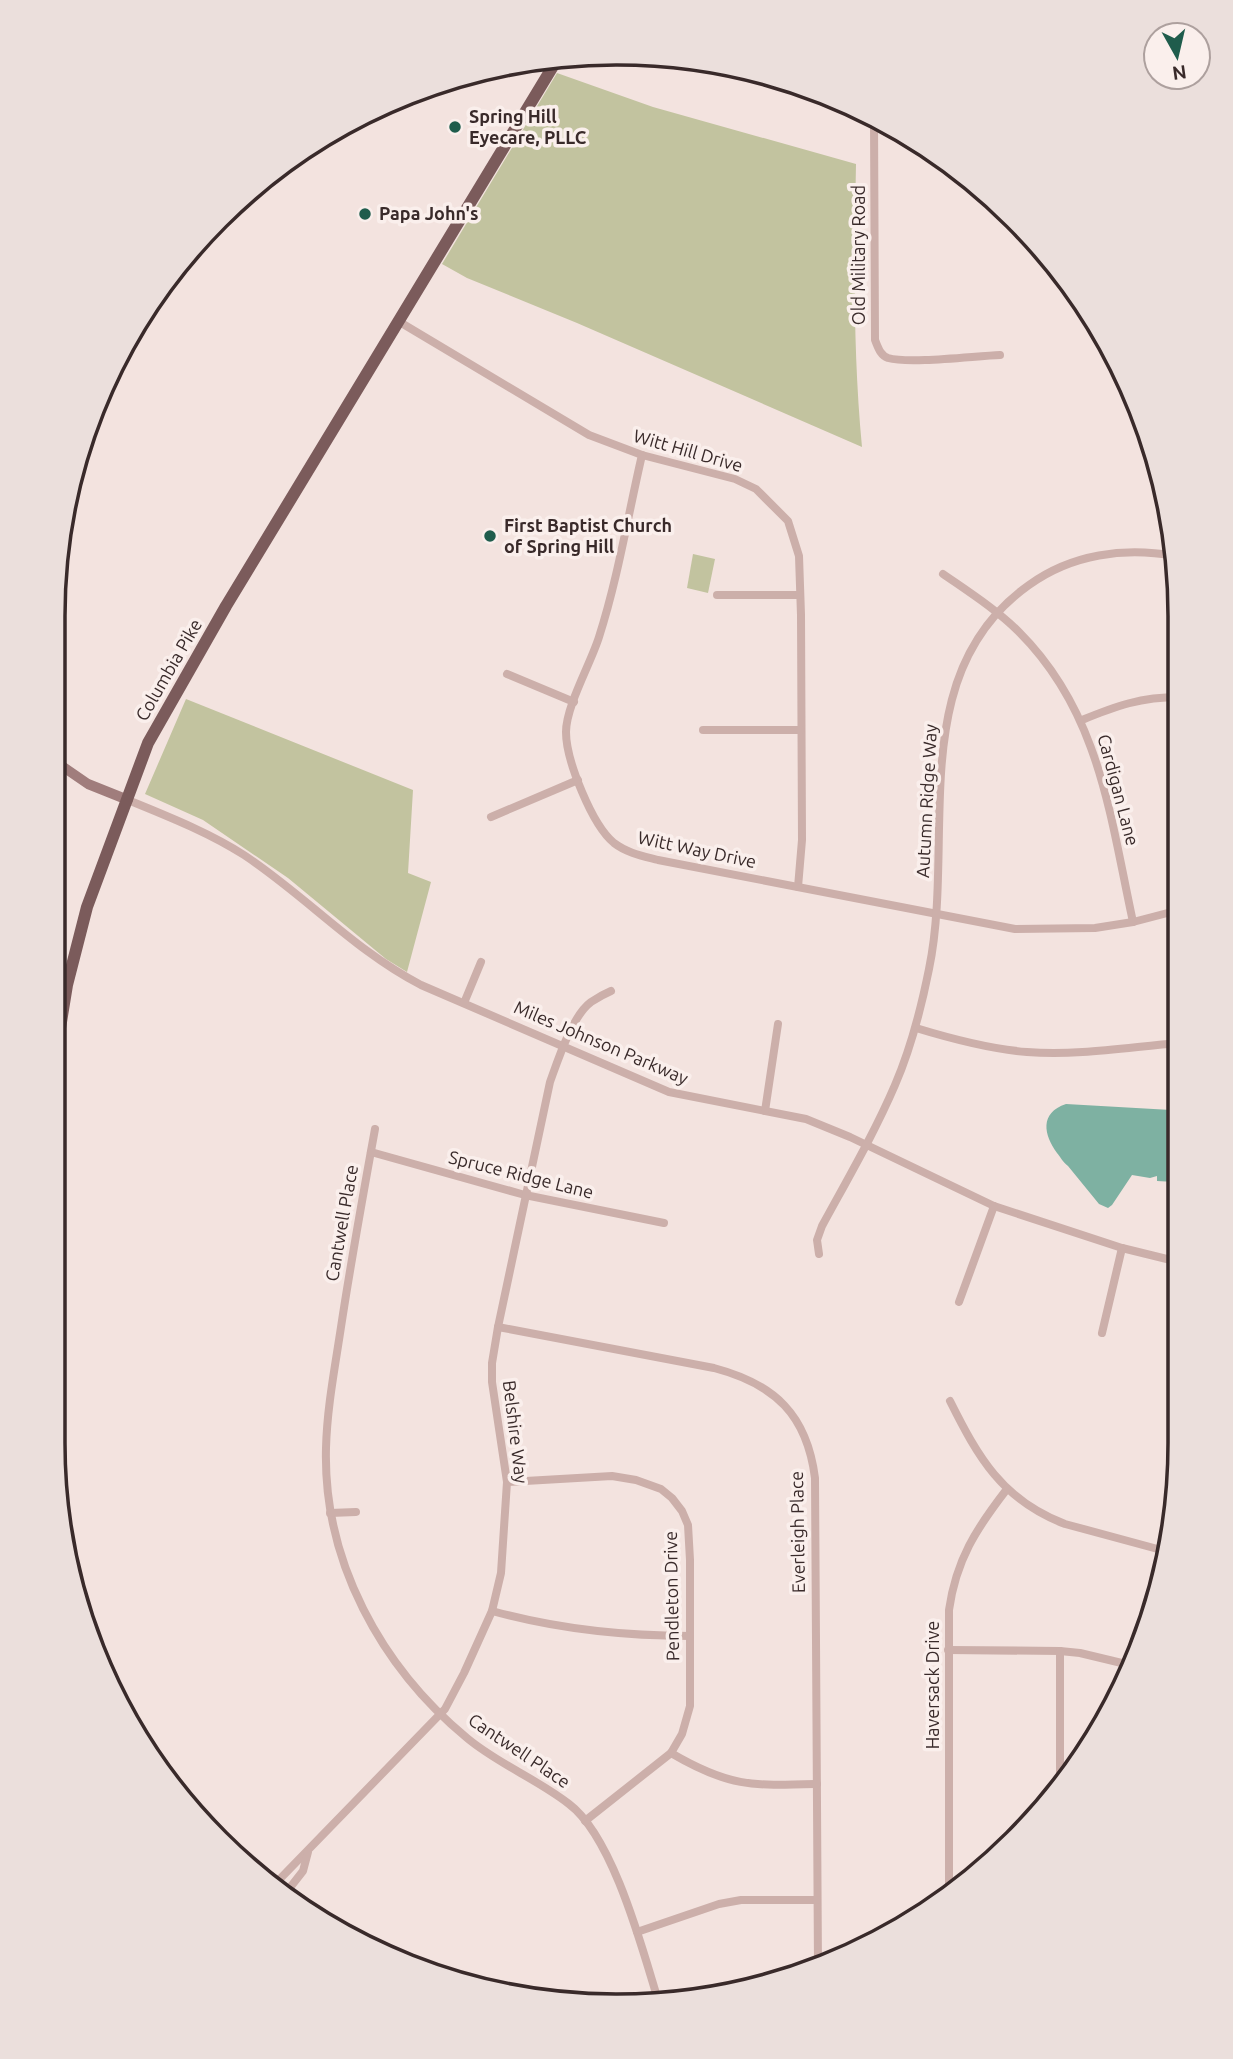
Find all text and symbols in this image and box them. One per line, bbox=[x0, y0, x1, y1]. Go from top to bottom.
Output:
north arrow bbox=[1142, 21, 1212, 91]
text: N bbox=[1171, 61, 1188, 85]
place label: Spring Hill Eyecare, PLLC bbox=[469, 106, 587, 147]
marker: Spring Hill Eyecare, PLLC bbox=[447, 119, 463, 135]
street label: Old Military Road bbox=[848, 185, 868, 325]
place label: Papa John's bbox=[379, 203, 479, 223]
marker: Papa John's bbox=[357, 206, 373, 222]
street label: Witt Hill Drive bbox=[631, 425, 745, 475]
place label: First Baptist Church of Spring Hill bbox=[504, 515, 672, 556]
marker: First Baptist Church of Spring Hill bbox=[482, 528, 498, 544]
street label: Columbia Pike bbox=[131, 615, 205, 724]
street label: Autumn Ridge Way bbox=[912, 723, 940, 878]
street label: Cardigan Lane bbox=[1094, 732, 1143, 848]
street label: Witt Way Drive bbox=[636, 827, 758, 871]
street label: Miles Johnson Parkway bbox=[511, 996, 692, 1088]
street label: Spruce Ridge Lane bbox=[447, 1146, 596, 1202]
street label: Cantwell Place bbox=[321, 1163, 361, 1283]
street label: Belshire Way bbox=[500, 1379, 532, 1485]
street label: Everleigh Place bbox=[786, 1471, 808, 1593]
street label: Pendleton Drive bbox=[660, 1531, 682, 1661]
street label: Haversack Drive bbox=[922, 1621, 942, 1749]
street label: Cantwell Place bbox=[465, 1709, 574, 1791]

